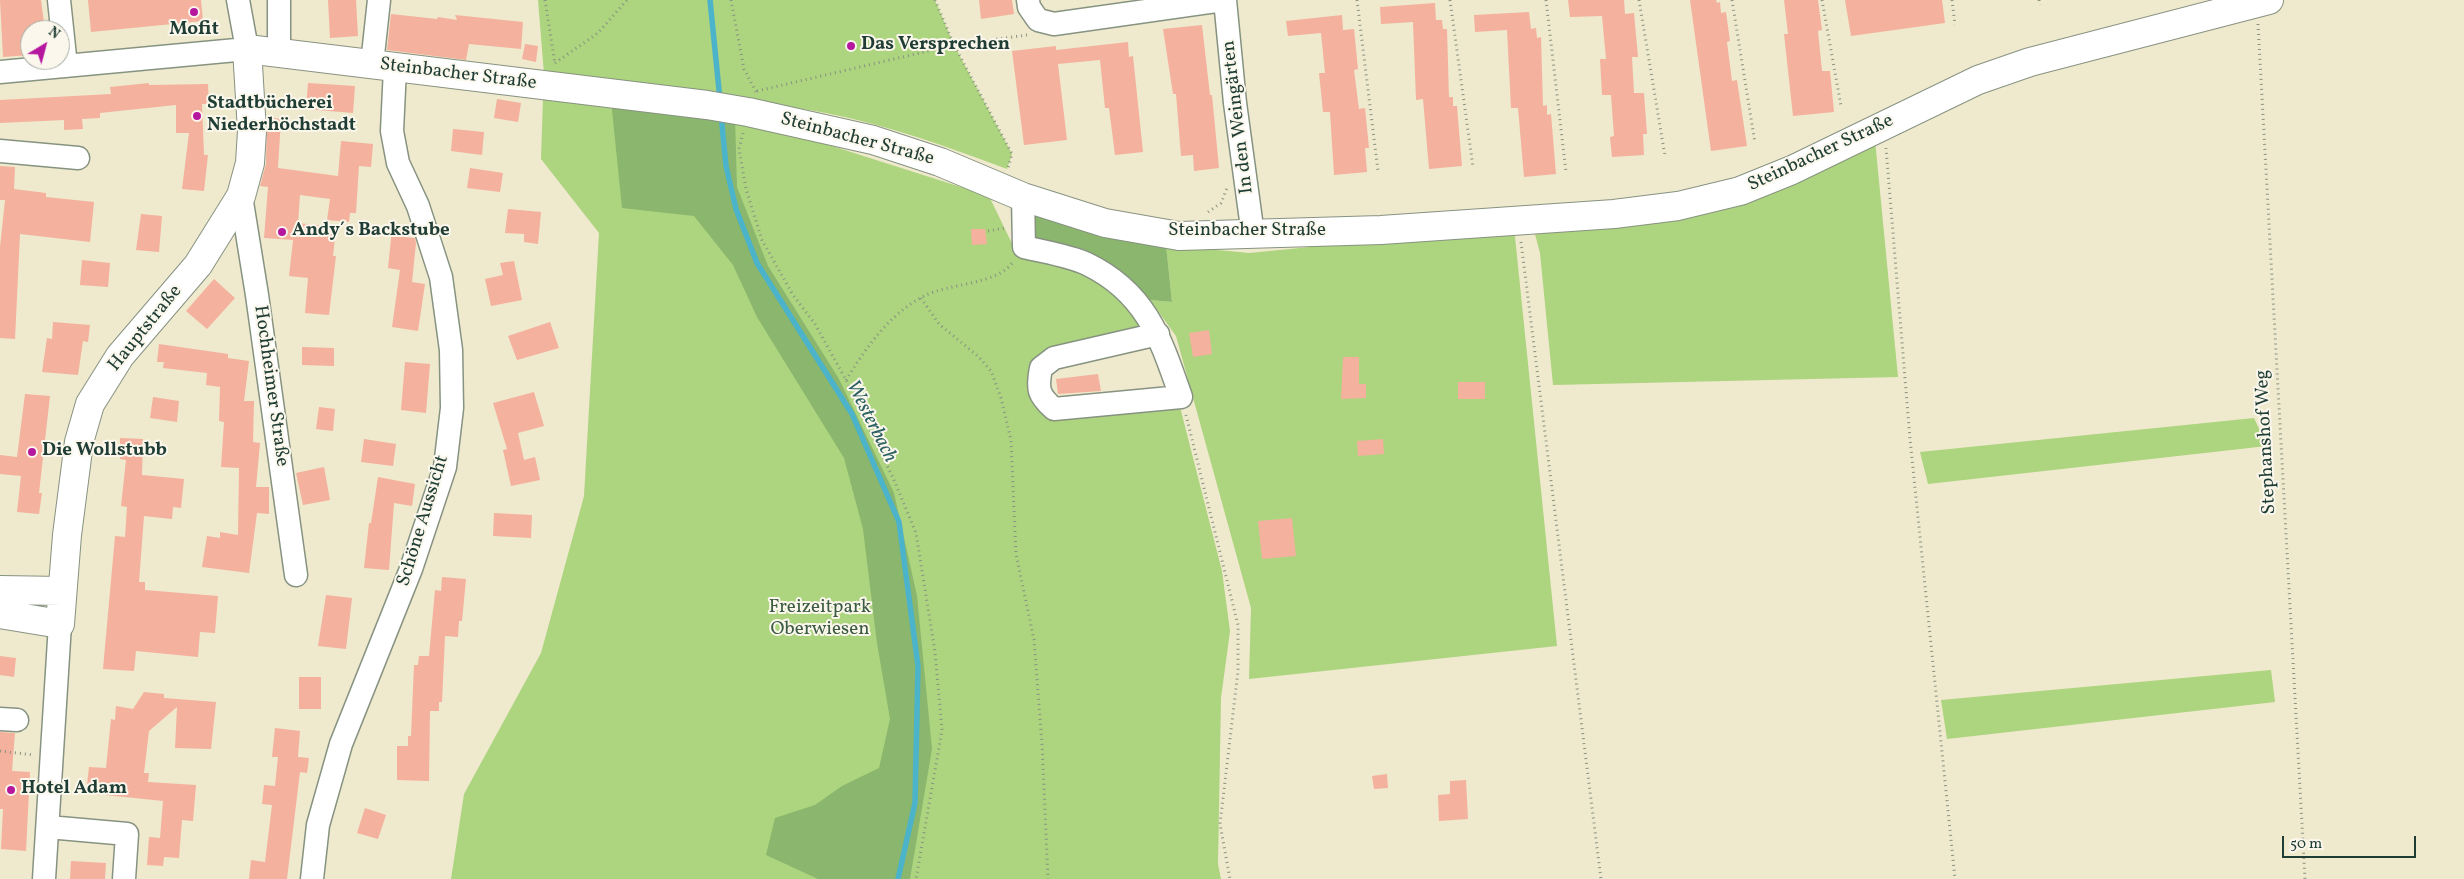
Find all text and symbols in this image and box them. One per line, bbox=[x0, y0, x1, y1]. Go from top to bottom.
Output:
marker: Mofit bbox=[188, 6, 200, 18]
north arrow bbox=[20, 20, 70, 70]
place label: Mofit bbox=[169, 20, 219, 42]
text: N bbox=[44, 23, 63, 44]
place label: Das Versprechen bbox=[861, 35, 1010, 57]
street label: In den Weingärten bbox=[1218, 39, 1260, 195]
marker: Das Versprechen bbox=[845, 40, 857, 52]
street label: Steinbacher Straße bbox=[378, 54, 538, 96]
place label: Stadtbücherei Niederhöchstadt bbox=[207, 94, 356, 138]
street label: Steinbacher Straße bbox=[778, 109, 936, 171]
marker: Stadtbücherei Niederhöchstadt bbox=[191, 110, 203, 122]
street label: Steinbacher Straße bbox=[1745, 110, 1897, 198]
place label: Andy´s Backstube bbox=[292, 221, 450, 243]
street label: Steinbacher Straße bbox=[1168, 221, 1326, 243]
marker: Andy´s Backstube bbox=[276, 226, 288, 238]
street label: Hauptstraße bbox=[104, 281, 188, 377]
street label: Hochheimer Straße bbox=[247, 304, 293, 468]
street label: Stephanshof Weg bbox=[2252, 369, 2282, 515]
water label: Westerbach bbox=[839, 377, 901, 467]
place label: Die Wollstubb bbox=[42, 441, 167, 463]
marker: Die Wollstubb bbox=[26, 446, 38, 458]
street label: Schöne Aussicht bbox=[393, 453, 455, 589]
park label: Freizeitpark Oberwiesen bbox=[769, 598, 871, 642]
place label: Hotel Adam bbox=[21, 779, 127, 801]
marker: Hotel Adam bbox=[5, 784, 17, 796]
scale bar bbox=[2284, 826, 2418, 858]
text: 50 m bbox=[2290, 834, 2322, 855]

